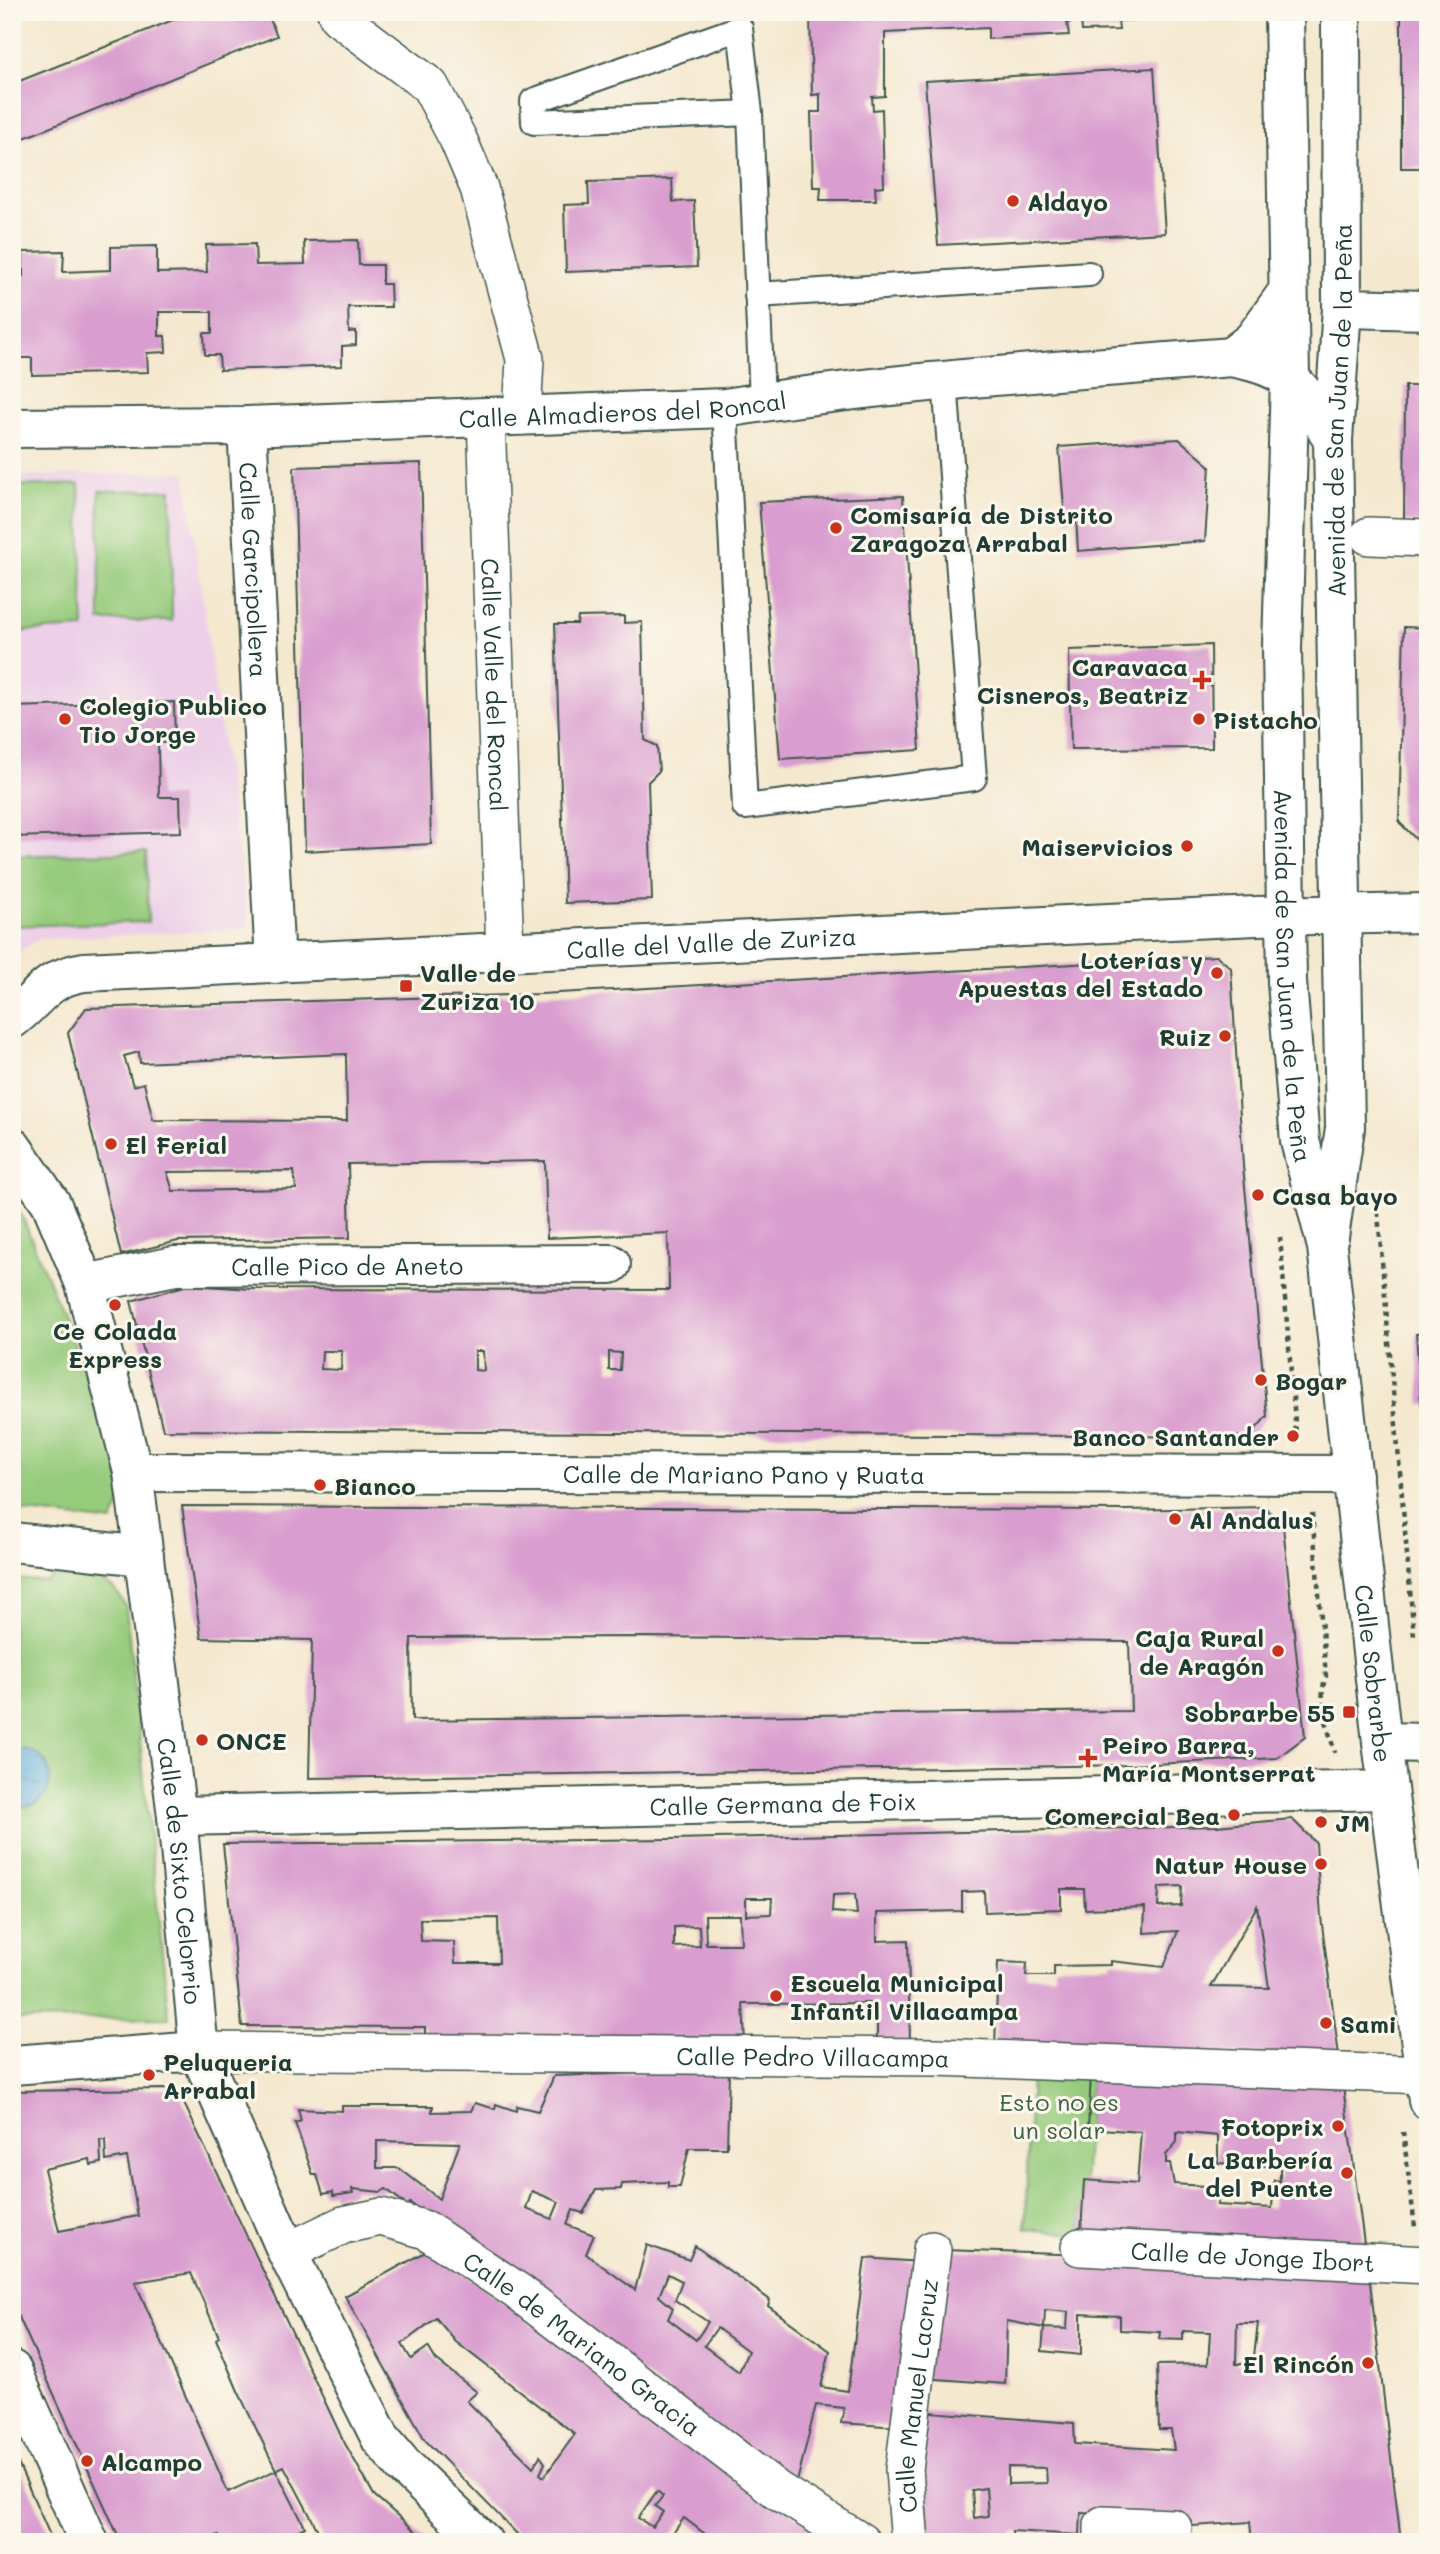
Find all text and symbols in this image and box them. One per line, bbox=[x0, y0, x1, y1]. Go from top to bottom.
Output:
place label: Aldayo bbox=[1027, 186, 1108, 217]
marker: Aldayo bbox=[1005, 193, 1021, 209]
street label: Avenida de San Juan de la Peña bbox=[1317, 224, 1358, 598]
street label: Calle Almadieros del Roncal bbox=[458, 383, 788, 434]
street label: Calle Garcipollera bbox=[233, 461, 276, 678]
place label: Comisaría de Distrito Zaragoza Arrabal bbox=[850, 499, 1113, 558]
marker: Comisaría de Distrito Zaragoza Arrabal bbox=[828, 520, 844, 536]
street label: Calle Valle del Roncal bbox=[476, 558, 515, 812]
place label: Caravaca Cisneros, Beatriz bbox=[977, 651, 1188, 710]
marker: Caravaca Cisneros, Beatriz bbox=[1194, 672, 1210, 688]
place label: Colegio Publico Tio Jorge bbox=[79, 690, 267, 749]
place label: Pistacho bbox=[1213, 704, 1318, 735]
marker: Colegio Publico Tio Jorge bbox=[57, 711, 73, 727]
marker: Pistacho bbox=[1191, 711, 1207, 727]
street label: Avenida de San Juan de la Peña bbox=[1269, 789, 1320, 1165]
place label: Maiservicios bbox=[1022, 831, 1173, 862]
marker: Maiservicios bbox=[1179, 838, 1195, 854]
street label: Calle del Valle de Zuriza bbox=[566, 920, 857, 964]
place label: Loterías y Apuestas del Estado bbox=[958, 944, 1203, 1003]
place label: Valle de Zuriza 10 bbox=[420, 957, 534, 1016]
marker: Loterías y Apuestas del Estado bbox=[1209, 965, 1225, 981]
marker: Valle de Zuriza 10 bbox=[398, 978, 414, 994]
place label: Ruiz bbox=[1159, 1021, 1211, 1052]
marker: Ruiz bbox=[1217, 1028, 1233, 1044]
place label: El Ferial bbox=[125, 1129, 227, 1160]
marker: El Ferial bbox=[103, 1136, 119, 1152]
place label: Casa bayo bbox=[1272, 1180, 1398, 1211]
marker: Casa bayo bbox=[1250, 1187, 1266, 1203]
street label: Calle Pico de Aneto bbox=[231, 1249, 463, 1281]
marker: Ce Colada Express bbox=[107, 1297, 123, 1313]
place label: Ce Colada Express bbox=[53, 1315, 177, 1374]
place label: Bogar bbox=[1275, 1365, 1347, 1396]
marker: Bogar bbox=[1253, 1372, 1269, 1388]
place label: Banco Santander bbox=[1072, 1421, 1279, 1452]
marker: Banco Santander bbox=[1285, 1428, 1301, 1444]
street label: Calle de Mariano Pano y Ruata bbox=[563, 1458, 925, 1489]
place label: Bianco bbox=[334, 1470, 416, 1501]
marker: Bianco bbox=[312, 1477, 328, 1493]
place label: Al Andalus bbox=[1189, 1504, 1314, 1535]
marker: Al Andalus bbox=[1167, 1511, 1183, 1527]
street label: Calle Sobrarbe bbox=[1349, 1583, 1400, 1764]
place label: Caja Rural de Aragón bbox=[1135, 1622, 1264, 1681]
marker: Caja Rural de Aragón bbox=[1270, 1643, 1286, 1659]
place label: Sobrarbe 55 bbox=[1184, 1697, 1335, 1728]
marker: Sobrarbe 55 bbox=[1341, 1704, 1357, 1720]
place label: ONCE bbox=[216, 1725, 287, 1756]
place label: Peiro Barra, María Montserrat bbox=[1102, 1729, 1316, 1788]
marker: ONCE bbox=[194, 1732, 210, 1748]
street label: Calle de Sixto Celorrio bbox=[152, 1736, 210, 2006]
marker: Peiro Barra, María Montserrat bbox=[1080, 1750, 1096, 1766]
street label: Calle Germana de Foix bbox=[649, 1785, 916, 1821]
place label: Comercial Bea bbox=[1044, 1800, 1220, 1831]
marker: Comercial Bea bbox=[1226, 1807, 1242, 1823]
place label: JM bbox=[1335, 1807, 1370, 1838]
marker: JM bbox=[1313, 1814, 1329, 1830]
place label: Natur House bbox=[1154, 1849, 1307, 1880]
marker: Natur House bbox=[1313, 1856, 1329, 1872]
place label: Escuela Municipal Infantil Villacampa bbox=[790, 1967, 1018, 2026]
marker: Escuela Municipal Infantil Villacampa bbox=[768, 1988, 784, 2004]
place label: Sami bbox=[1340, 2008, 1397, 2039]
marker: Sami bbox=[1318, 2015, 1334, 2031]
street label: Calle Pedro Villacampa bbox=[676, 2039, 950, 2073]
place label: Peluqueria Arrabal bbox=[163, 2046, 293, 2105]
marker: Peluqueria Arrabal bbox=[141, 2067, 157, 2083]
park label: Esto no es un solar bbox=[999, 2086, 1119, 2145]
place label: Fotoprix bbox=[1220, 2111, 1324, 2142]
marker: Fotoprix bbox=[1330, 2118, 1346, 2134]
place label: La Barbería del Puente bbox=[1187, 2144, 1333, 2203]
marker: La Barbería del Puente bbox=[1339, 2165, 1355, 2181]
street label: Calle de Jonge Ibort bbox=[1130, 2234, 1376, 2278]
street label: Calle de Mariano Gracia bbox=[458, 2244, 708, 2442]
street label: Calle Manuel Lacruz bbox=[888, 2277, 944, 2514]
place label: El Rincón bbox=[1242, 2348, 1354, 2379]
marker: El Rincón bbox=[1360, 2355, 1376, 2371]
place label: Alcampo bbox=[101, 2446, 202, 2477]
marker: Alcampo bbox=[79, 2453, 95, 2469]

